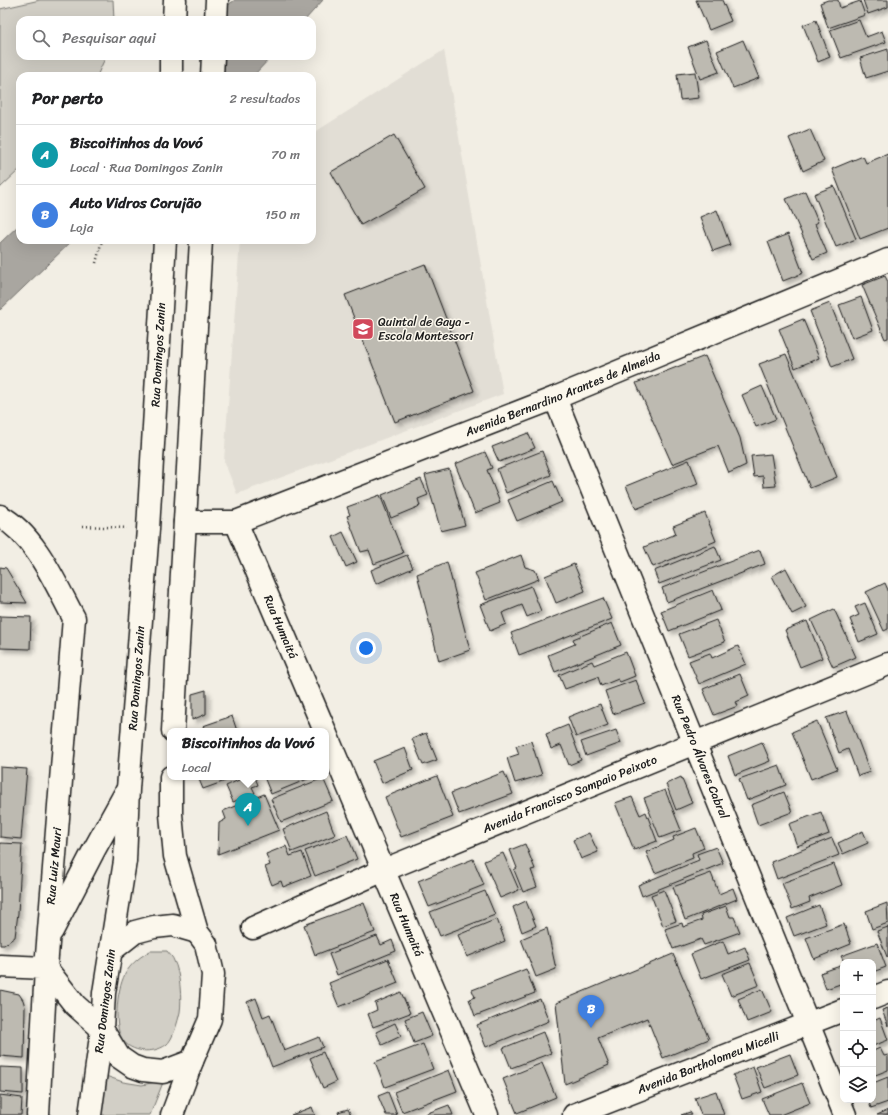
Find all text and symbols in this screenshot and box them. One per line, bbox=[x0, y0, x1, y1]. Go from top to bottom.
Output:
search box bbox=[16, 16, 316, 60]
text: Pesquisar aqui bbox=[62, 25, 156, 51]
icon: search bbox=[30, 27, 52, 49]
text: Por perto bbox=[32, 83, 103, 113]
text: 2 resultados bbox=[229, 87, 300, 110]
text: Biscoitinhos da Vovó bbox=[70, 130, 203, 156]
text: A bbox=[41, 143, 49, 166]
text: 70 m bbox=[271, 143, 300, 166]
text: Local · Rua Domingos Zanin bbox=[70, 156, 223, 179]
text: Auto Vidros Corujão bbox=[70, 190, 201, 216]
text: B bbox=[41, 203, 49, 226]
text: 150 m bbox=[265, 203, 300, 226]
text: Loja bbox=[70, 216, 93, 239]
street label: Rua Domingos Zanin bbox=[144, 301, 172, 408]
place label: Quintal de Gaya - Escola Montessori bbox=[378, 311, 474, 347]
school or university icon: Quintal de Gaya - Escola Montessori bbox=[350, 316, 376, 342]
street label: Avenida Bernardino Arantes de Almeida bbox=[461, 345, 664, 443]
street label: Rua Humaitá bbox=[257, 591, 304, 662]
street label: Rua Domingos Zanin bbox=[122, 625, 152, 731]
your location bbox=[356, 638, 376, 658]
street label: Rua Pedro Álvares Cabral bbox=[665, 691, 735, 823]
popup bbox=[167, 728, 329, 780]
text: Biscoitinhos da Vovó bbox=[182, 730, 314, 756]
street label: Avenida Francisco Sampaio Peixoto bbox=[478, 749, 660, 840]
text: Local bbox=[182, 756, 211, 779]
pin: A bbox=[235, 793, 261, 826]
street label: Rua Luiz Mauri bbox=[40, 826, 68, 905]
street label: Rua Humaitá bbox=[383, 889, 430, 960]
street label: Rua Domingos Zanin bbox=[88, 947, 122, 1054]
map controls bbox=[840, 959, 876, 1103]
button: + bbox=[840, 959, 876, 995]
pin: B bbox=[578, 995, 604, 1028]
button: − bbox=[840, 995, 876, 1031]
street label: Avenida Bartholomeu Micelli bbox=[633, 1025, 783, 1101]
button: locate bbox=[840, 1031, 876, 1067]
button: layers bbox=[840, 1067, 876, 1103]

